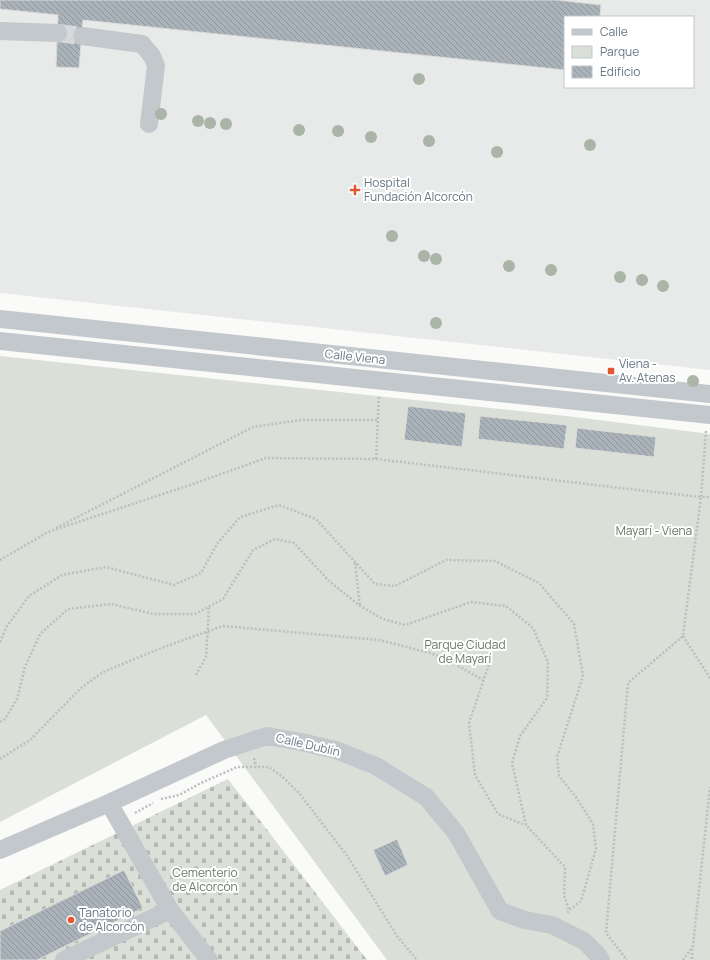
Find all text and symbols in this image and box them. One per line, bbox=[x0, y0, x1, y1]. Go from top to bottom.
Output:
legend bbox=[564, 16, 694, 88]
text: Calle bbox=[600, 23, 628, 40]
text: Parque bbox=[600, 43, 639, 60]
text: Edificio bbox=[600, 63, 640, 80]
place label: Hospital Fundación Alcorcón bbox=[364, 174, 473, 205]
marker: Hospital Fundación Alcorcón bbox=[349, 184, 361, 196]
street label: Calle Viena bbox=[324, 345, 386, 368]
place label: Viena - Av. Atenas bbox=[619, 355, 676, 386]
marker: Viena - Av. Atenas bbox=[606, 366, 616, 376]
park label: Mayarí - Viena bbox=[616, 522, 692, 539]
park label: Parque Ciudad de Mayarí bbox=[424, 636, 506, 667]
street label: Calle Dublín bbox=[274, 729, 342, 760]
park label: Cementerio de Alcorcón bbox=[172, 864, 238, 895]
place label: Tanatorio de Alcorcón bbox=[79, 904, 144, 935]
marker: Tanatorio de Alcorcón bbox=[66, 915, 76, 925]

